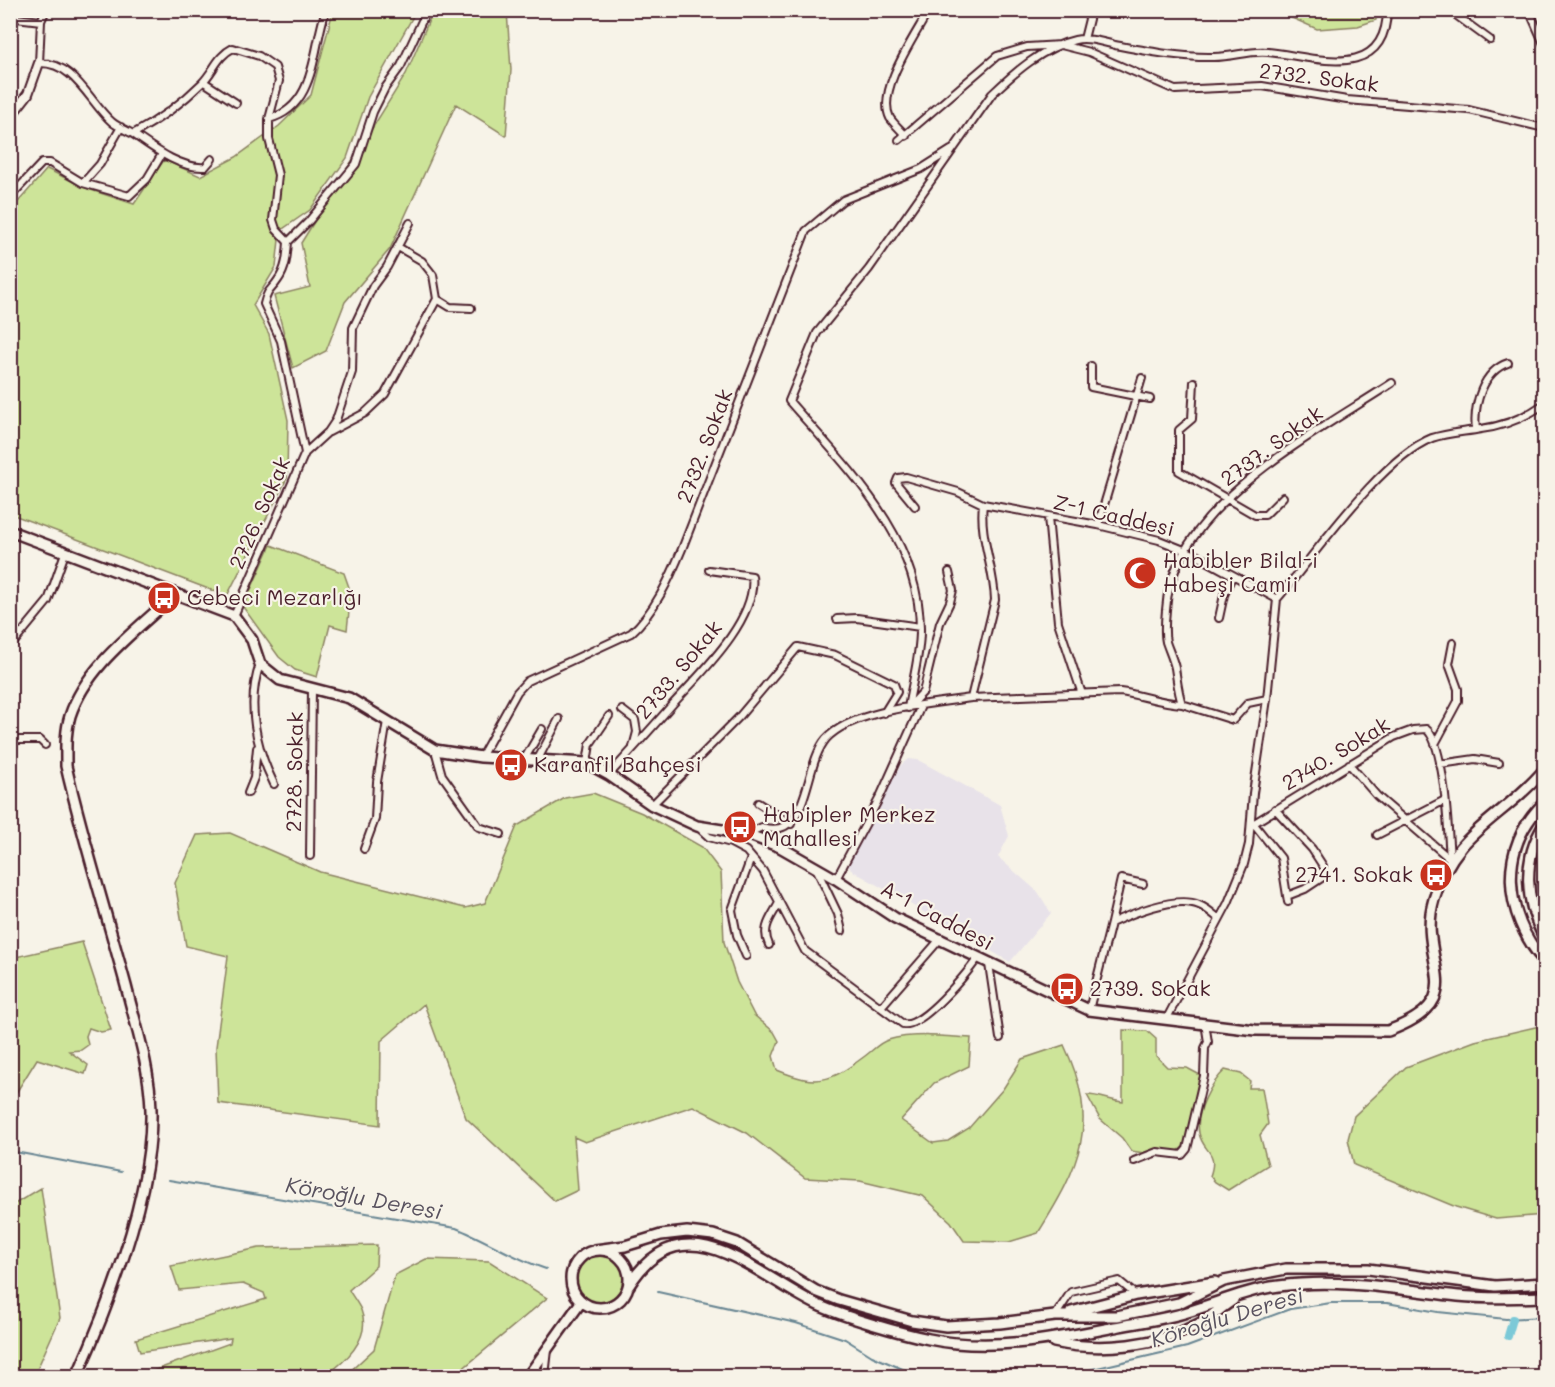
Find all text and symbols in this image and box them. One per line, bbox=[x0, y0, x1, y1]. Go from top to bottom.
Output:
street label: 2732. Sokak bbox=[1258, 56, 1380, 97]
street label: 2732. Sokak bbox=[669, 385, 738, 506]
street label: 2737. Sokak bbox=[1215, 399, 1328, 491]
street label: 2726. Sokak bbox=[222, 452, 295, 573]
street label: Z-1 Caddesi bbox=[1051, 487, 1178, 542]
place label: Habibler Bilal-i Habeşi Camii bbox=[1163, 546, 1318, 597]
mosque icon: Habibler Bilal-i Habeşi Camii bbox=[1122, 555, 1158, 591]
bus stop icon: Cebeci Mezarlığı bbox=[146, 580, 182, 616]
place label: Cebeci Mezarlığı bbox=[187, 583, 363, 610]
street label: 2733. Sokak bbox=[629, 614, 727, 724]
street label: 2740. Sokak bbox=[1276, 710, 1394, 796]
street label: 2728. Sokak bbox=[279, 712, 308, 832]
bus stop icon: Karanfil Bahçesi bbox=[493, 747, 529, 783]
place label: Karanfil Bahçesi bbox=[534, 750, 702, 777]
place label: Habipler Merkez Mahallesi bbox=[763, 800, 935, 851]
bus stop icon: Habipler Merkez Mahallesi bbox=[722, 809, 758, 845]
bus stop icon: 2741. Sokak bbox=[1418, 857, 1454, 893]
place label: 2741. Sokak bbox=[1295, 860, 1413, 887]
street label: A-1 Caddesi bbox=[877, 874, 999, 956]
bus stop icon: 2739. Sokak bbox=[1049, 971, 1085, 1007]
place label: 2739. Sokak bbox=[1090, 974, 1211, 1001]
water label: Köroğlu Deresi bbox=[283, 1169, 445, 1226]
water label: Köroğlu Deresi bbox=[1147, 1279, 1307, 1354]

